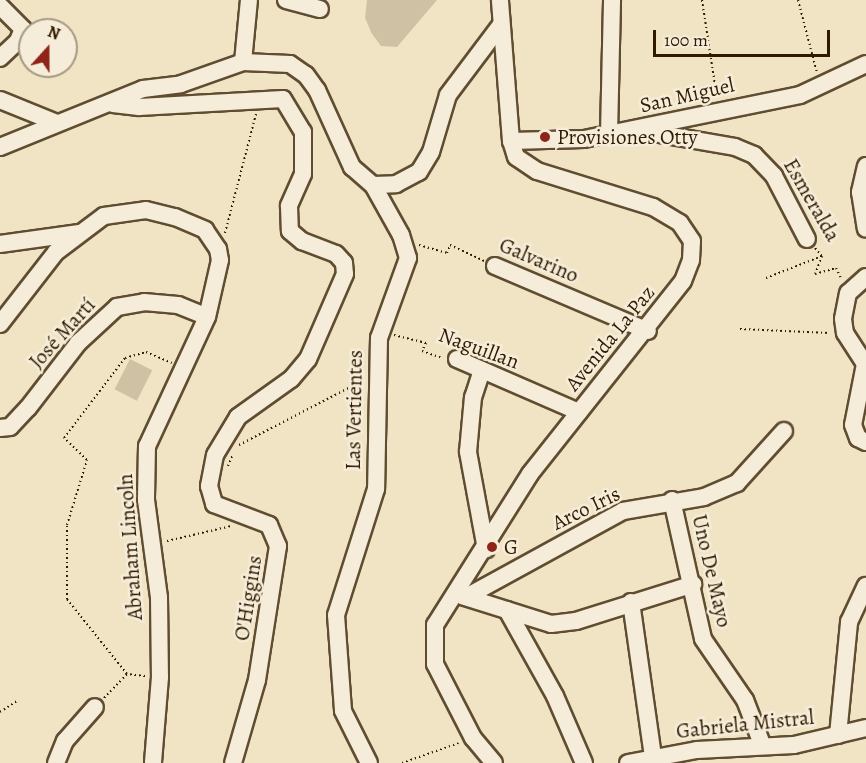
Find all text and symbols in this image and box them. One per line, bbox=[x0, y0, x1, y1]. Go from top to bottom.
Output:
north arrow bbox=[18, 18, 78, 78]
scale bar bbox=[656, 18, 833, 56]
text: N bbox=[44, 21, 63, 45]
text: 100 m bbox=[664, 28, 708, 52]
street label: San Miguel bbox=[637, 72, 737, 118]
place label: Provisiones Otty bbox=[557, 124, 698, 150]
marker: Provisiones Otty bbox=[538, 130, 552, 144]
street label: Esmeralda bbox=[778, 154, 846, 246]
street label: Galvarino bbox=[496, 232, 582, 288]
street label: Avenida La Paz bbox=[560, 280, 660, 396]
street label: José Martí bbox=[24, 292, 100, 374]
street label: Naguillan bbox=[435, 322, 523, 374]
street label: Las Vertientes bbox=[340, 350, 368, 470]
street label: Abraham Lincoln bbox=[112, 473, 148, 621]
street label: Arco Iris bbox=[548, 481, 624, 535]
street label: Uno De Mayo bbox=[687, 512, 737, 630]
place label: G bbox=[504, 534, 518, 560]
marker: G bbox=[485, 540, 499, 554]
street label: O'Higgins bbox=[229, 554, 267, 642]
street label: Gabriela Mistral bbox=[675, 704, 815, 744]

